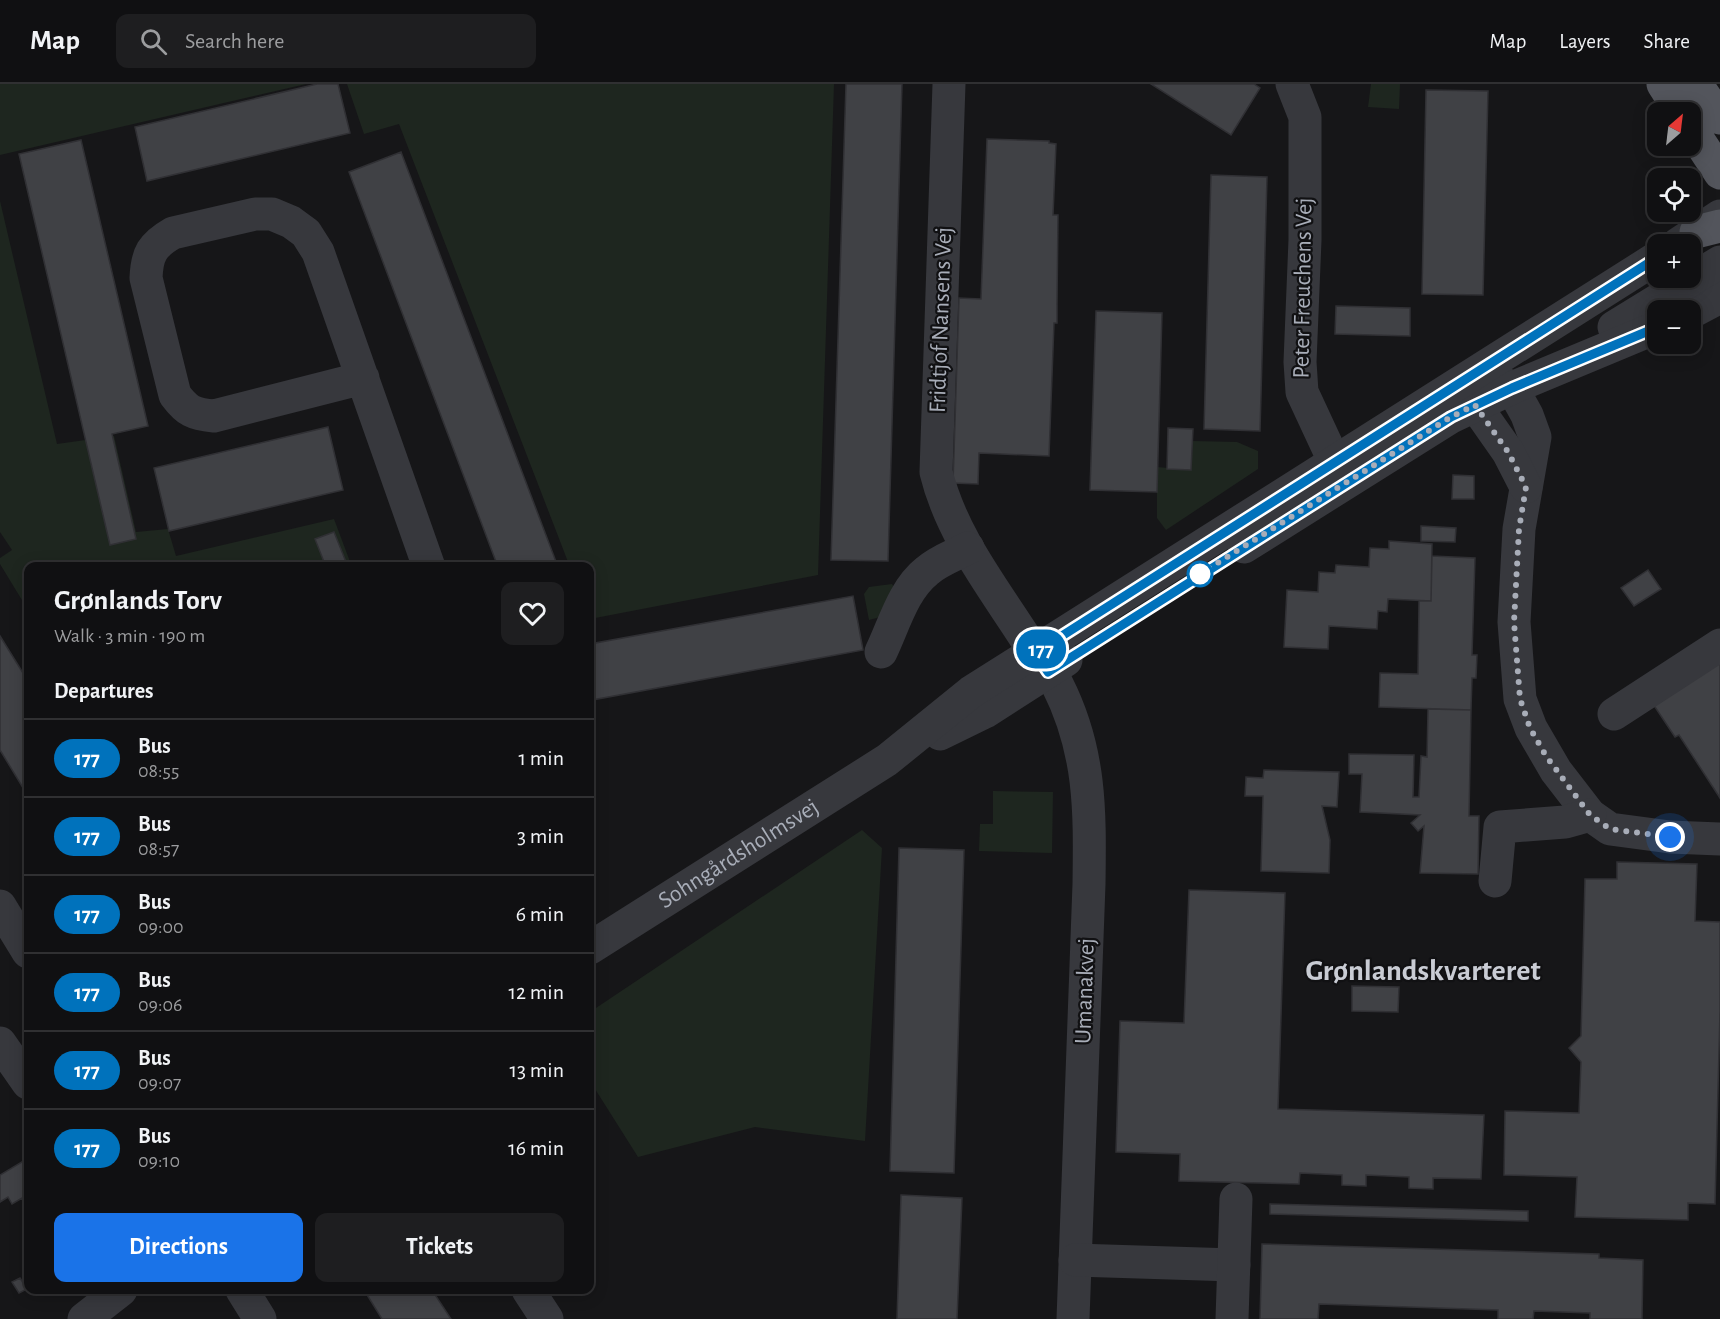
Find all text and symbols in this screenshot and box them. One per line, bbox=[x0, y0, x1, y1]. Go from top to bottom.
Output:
search box bbox=[116, 14, 536, 68]
icon: search bbox=[137, 25, 170, 58]
text: Map bbox=[30, 27, 80, 55]
text: Search here bbox=[185, 30, 284, 52]
text: Map bbox=[1490, 31, 1526, 52]
text: Layers bbox=[1559, 31, 1610, 52]
text: Share bbox=[1643, 31, 1690, 52]
north arrow bbox=[1647, 102, 1701, 156]
map controls bbox=[1647, 102, 1701, 354]
button: locate bbox=[1647, 168, 1701, 222]
street label: Peter Freuchens Vej bbox=[1289, 197, 1317, 379]
street label: Fridtjof Nansens Vej bbox=[926, 226, 956, 414]
button: + bbox=[1647, 234, 1701, 288]
button: − bbox=[1647, 300, 1701, 354]
unlabelled marker bbox=[1187, 561, 1213, 587]
button: heart bbox=[501, 582, 564, 645]
text: Grønlands Torv bbox=[54, 587, 222, 615]
text: Walk · 3 min · 190 m bbox=[54, 626, 205, 646]
line badge: 177 bbox=[1006, 630, 1076, 668]
text: 177 bbox=[1028, 639, 1054, 660]
text: Departures bbox=[54, 680, 154, 702]
text: Bus bbox=[138, 735, 171, 757]
text: 1 min bbox=[519, 747, 564, 769]
text: 177 bbox=[74, 748, 100, 769]
text: 08:55 bbox=[138, 761, 179, 781]
street label: Sohngårdsholmsvej bbox=[654, 794, 823, 913]
text: Bus bbox=[138, 813, 171, 835]
your location bbox=[1655, 822, 1685, 852]
text: 3 min bbox=[517, 825, 564, 847]
text: 177 bbox=[74, 826, 100, 847]
text: 08:57 bbox=[138, 839, 179, 859]
text: Bus bbox=[138, 891, 171, 913]
text: 6 min bbox=[516, 903, 564, 925]
text: 177 bbox=[74, 904, 100, 925]
text: 09:00 bbox=[138, 917, 184, 937]
street label: Umanakvej bbox=[1071, 937, 1099, 1045]
district label: Grønlandskvarteret bbox=[1305, 956, 1541, 986]
text: Bus bbox=[138, 969, 171, 991]
text: 12 min bbox=[509, 981, 564, 1003]
text: 177 bbox=[74, 982, 100, 1003]
text: 09:06 bbox=[138, 995, 183, 1015]
text: Bus bbox=[138, 1047, 171, 1069]
text: 13 min bbox=[509, 1059, 564, 1081]
text: 177 bbox=[74, 1060, 100, 1081]
text: 09:07 bbox=[138, 1073, 181, 1093]
text: Bus bbox=[138, 1125, 171, 1147]
text: 16 min bbox=[508, 1137, 564, 1159]
text: 177 bbox=[74, 1138, 100, 1159]
text: 09:10 bbox=[138, 1151, 180, 1171]
button: Directions bbox=[54, 1213, 303, 1282]
button: Tickets bbox=[315, 1213, 564, 1282]

